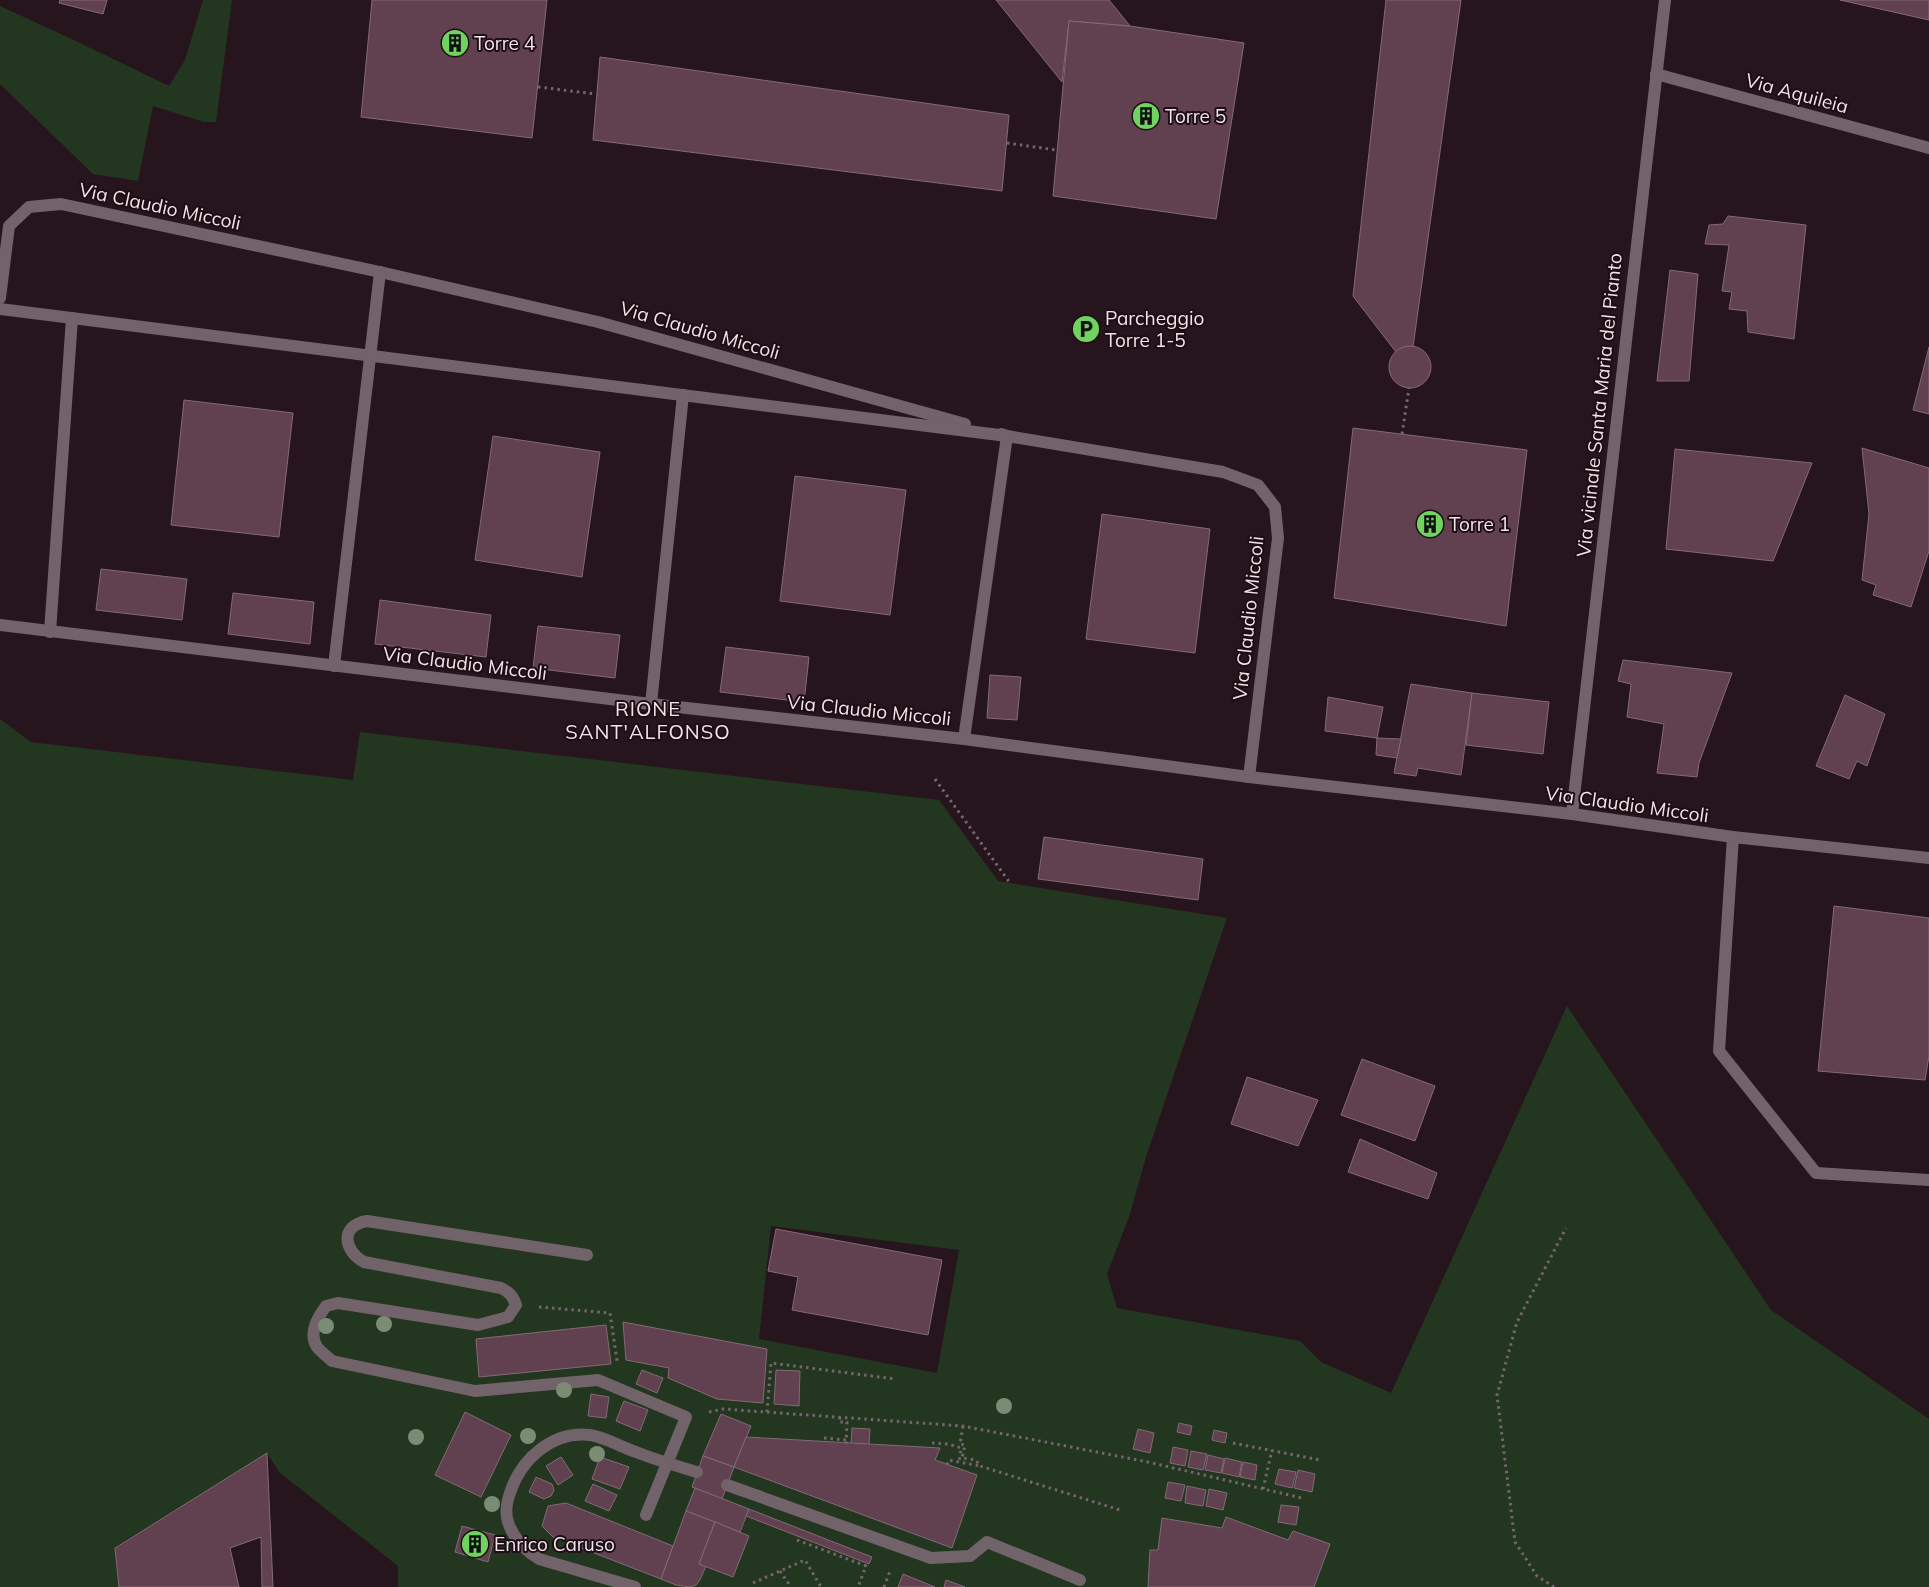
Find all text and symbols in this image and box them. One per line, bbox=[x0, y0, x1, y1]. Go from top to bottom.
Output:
building icon: Torre 4 bbox=[440, 28, 470, 58]
place label: Torre 4 bbox=[474, 31, 535, 55]
street label: Via Aquileia bbox=[1743, 68, 1851, 118]
building icon: Torre 5 bbox=[1131, 101, 1161, 131]
place label: Torre 5 bbox=[1165, 104, 1226, 128]
street label: Via Claudio Miccoli bbox=[77, 177, 243, 235]
street label: Via vicinale Santa Maria del Pianto bbox=[1571, 252, 1627, 558]
street label: Via Claudio Miccoli bbox=[617, 296, 783, 364]
place label: Parcheggio Torre 1-5 bbox=[1105, 306, 1204, 352]
parking icon: Parcheggio Torre 1-5 bbox=[1071, 314, 1101, 344]
building icon: Torre 1 bbox=[1415, 509, 1445, 539]
place label: Torre 1 bbox=[1449, 512, 1510, 536]
street label: Via Claudio Miccoli bbox=[1227, 535, 1269, 701]
street label: Via Claudio Miccoli bbox=[382, 641, 548, 685]
street label: Via Claudio Miccoli bbox=[786, 689, 952, 731]
district label: RIONE SANT'ALFONSO bbox=[565, 696, 731, 744]
street label: Via Claudio Miccoli bbox=[1544, 781, 1710, 827]
building icon: Enrico Caruso bbox=[460, 1529, 490, 1559]
place label: Enrico Caruso bbox=[494, 1532, 615, 1556]

